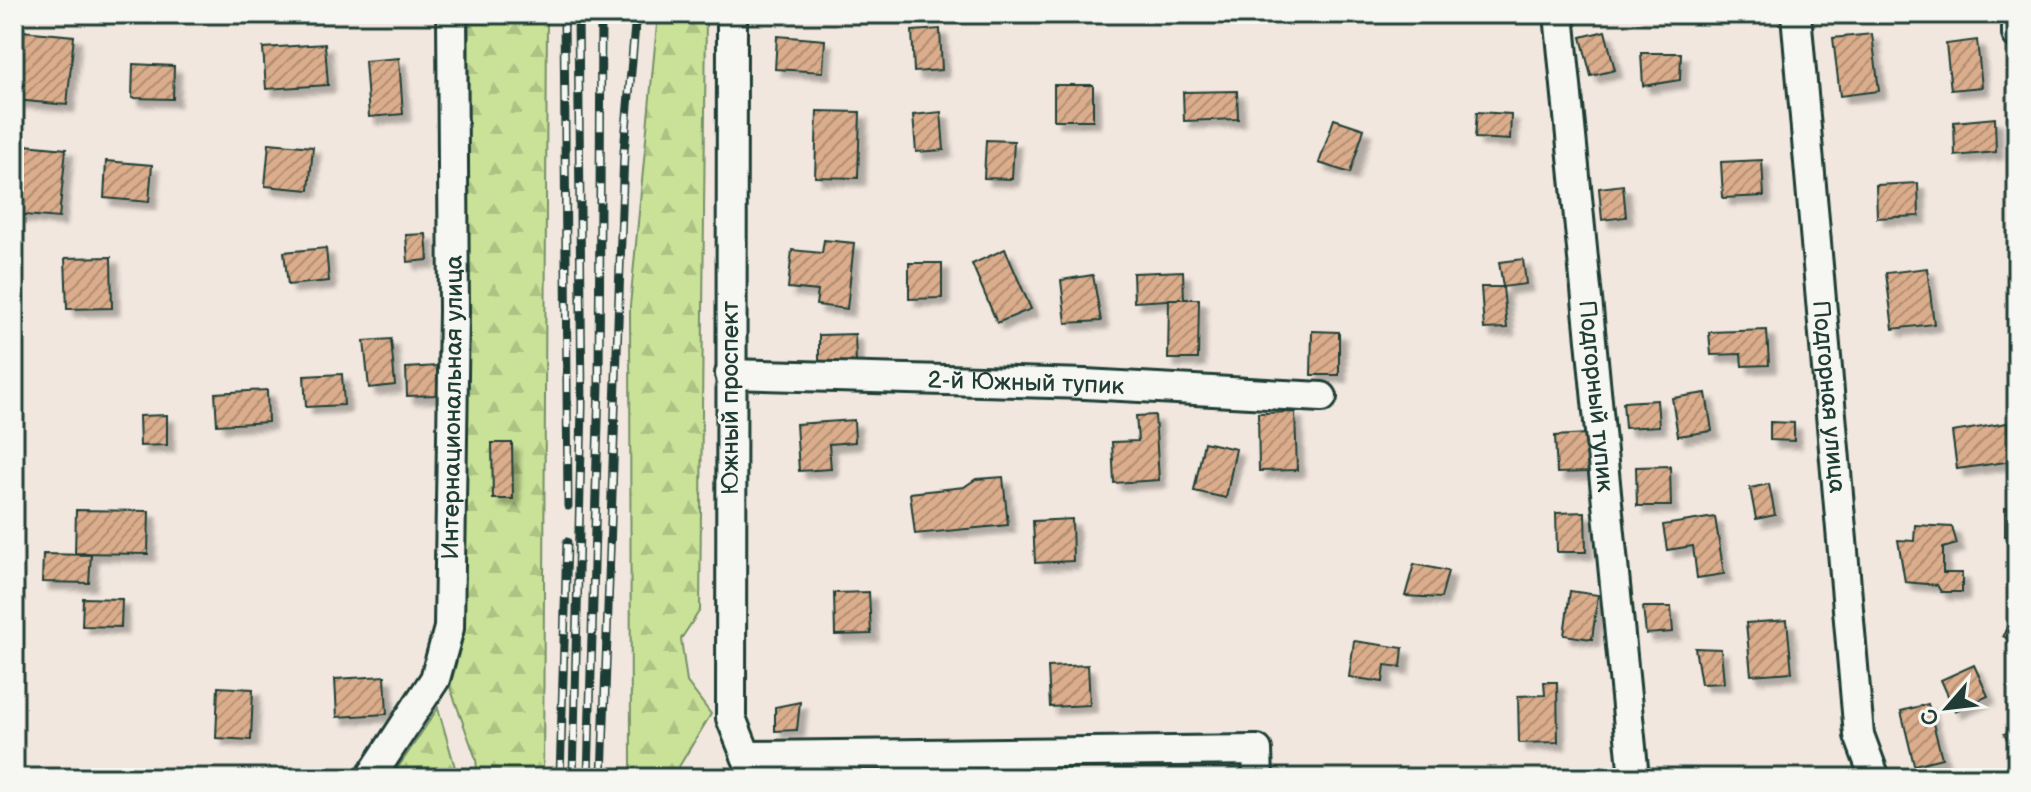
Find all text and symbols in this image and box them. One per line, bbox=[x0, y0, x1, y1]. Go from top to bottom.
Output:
street label: Интернациональная улица bbox=[436, 255, 469, 560]
street label: Подгорный тупик bbox=[1573, 299, 1620, 494]
street label: Подгорная улица bbox=[1807, 299, 1852, 494]
street label: Южный проспект bbox=[716, 301, 745, 495]
street label: 2-й Южный тупик bbox=[927, 365, 1125, 401]
north arrow bbox=[1907, 668, 1987, 748]
text: С bbox=[1915, 704, 1946, 730]

